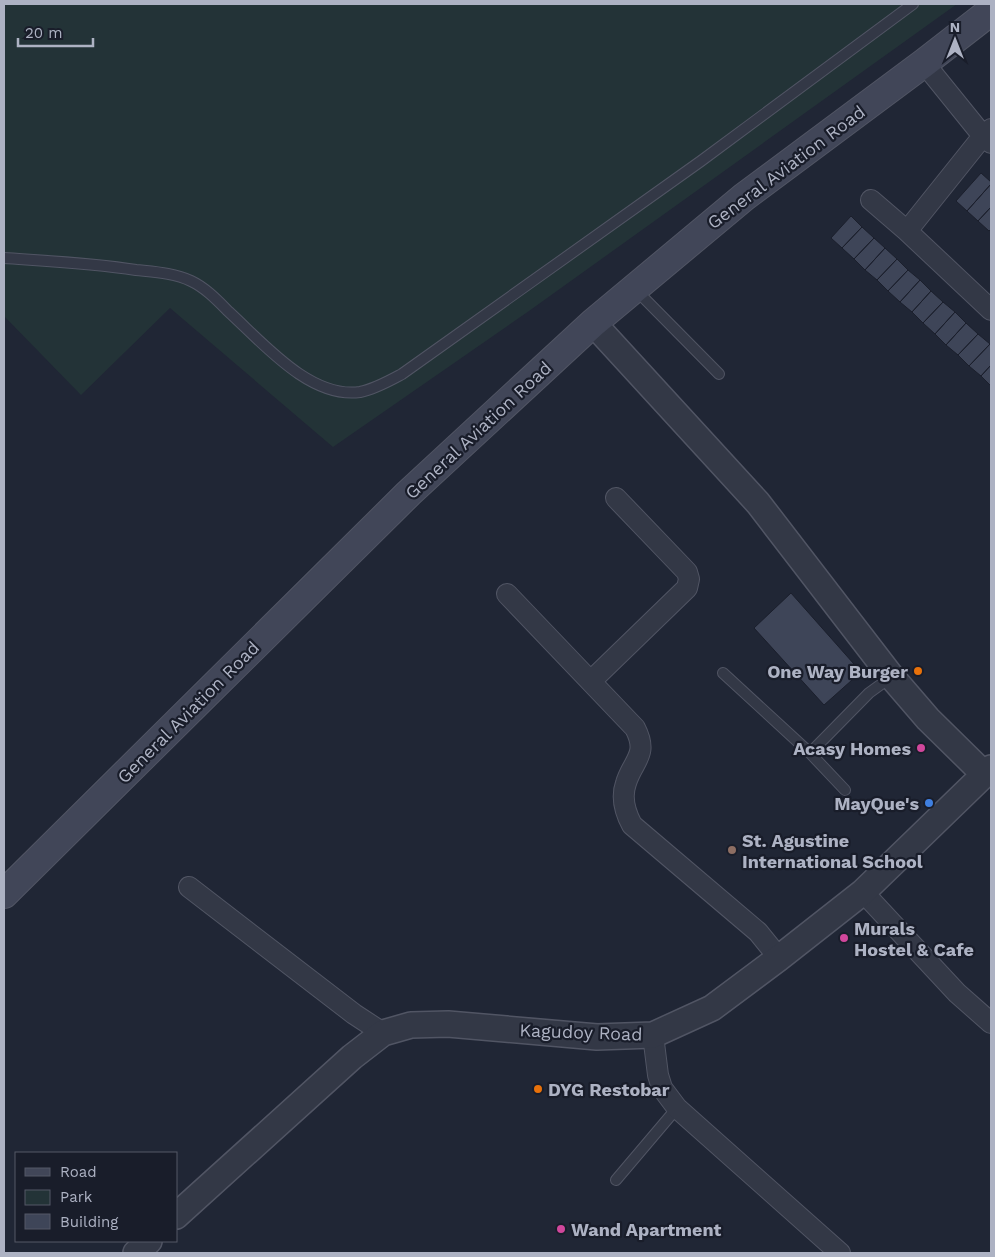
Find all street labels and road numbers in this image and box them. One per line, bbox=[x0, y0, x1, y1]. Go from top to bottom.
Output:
street label: General Aviation Road bbox=[703, 101, 869, 233]
street label: General Aviation Road bbox=[401, 357, 555, 503]
street label: General Aviation Road bbox=[113, 637, 263, 787]
street label: Kagudoy Road bbox=[519, 1019, 643, 1045]

